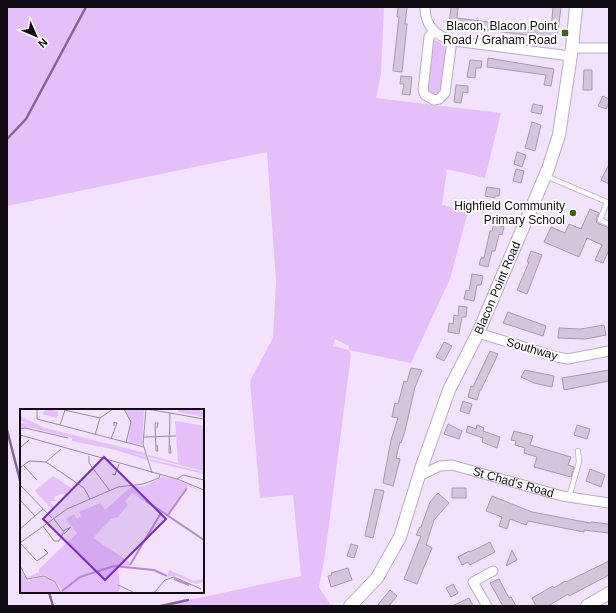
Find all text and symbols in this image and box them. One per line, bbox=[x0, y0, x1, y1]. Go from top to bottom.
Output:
north arrow bbox=[16, 16, 56, 56]
place label: Blacon, Blacon Point Road / Graham Road bbox=[443, 19, 558, 47]
marker: Blacon, Blacon Point Road / Graham Road bbox=[560, 28, 570, 38]
text: N bbox=[36, 36, 50, 50]
place label: Highfield Community Primary School bbox=[454, 199, 565, 227]
marker: Highfield Community Primary School bbox=[568, 208, 578, 218]
street label: Blacon Point Road bbox=[471, 239, 523, 336]
street label: Southway bbox=[505, 335, 559, 363]
inset map bbox=[20, 409, 204, 593]
street label: St Chad's Road bbox=[471, 464, 556, 500]

